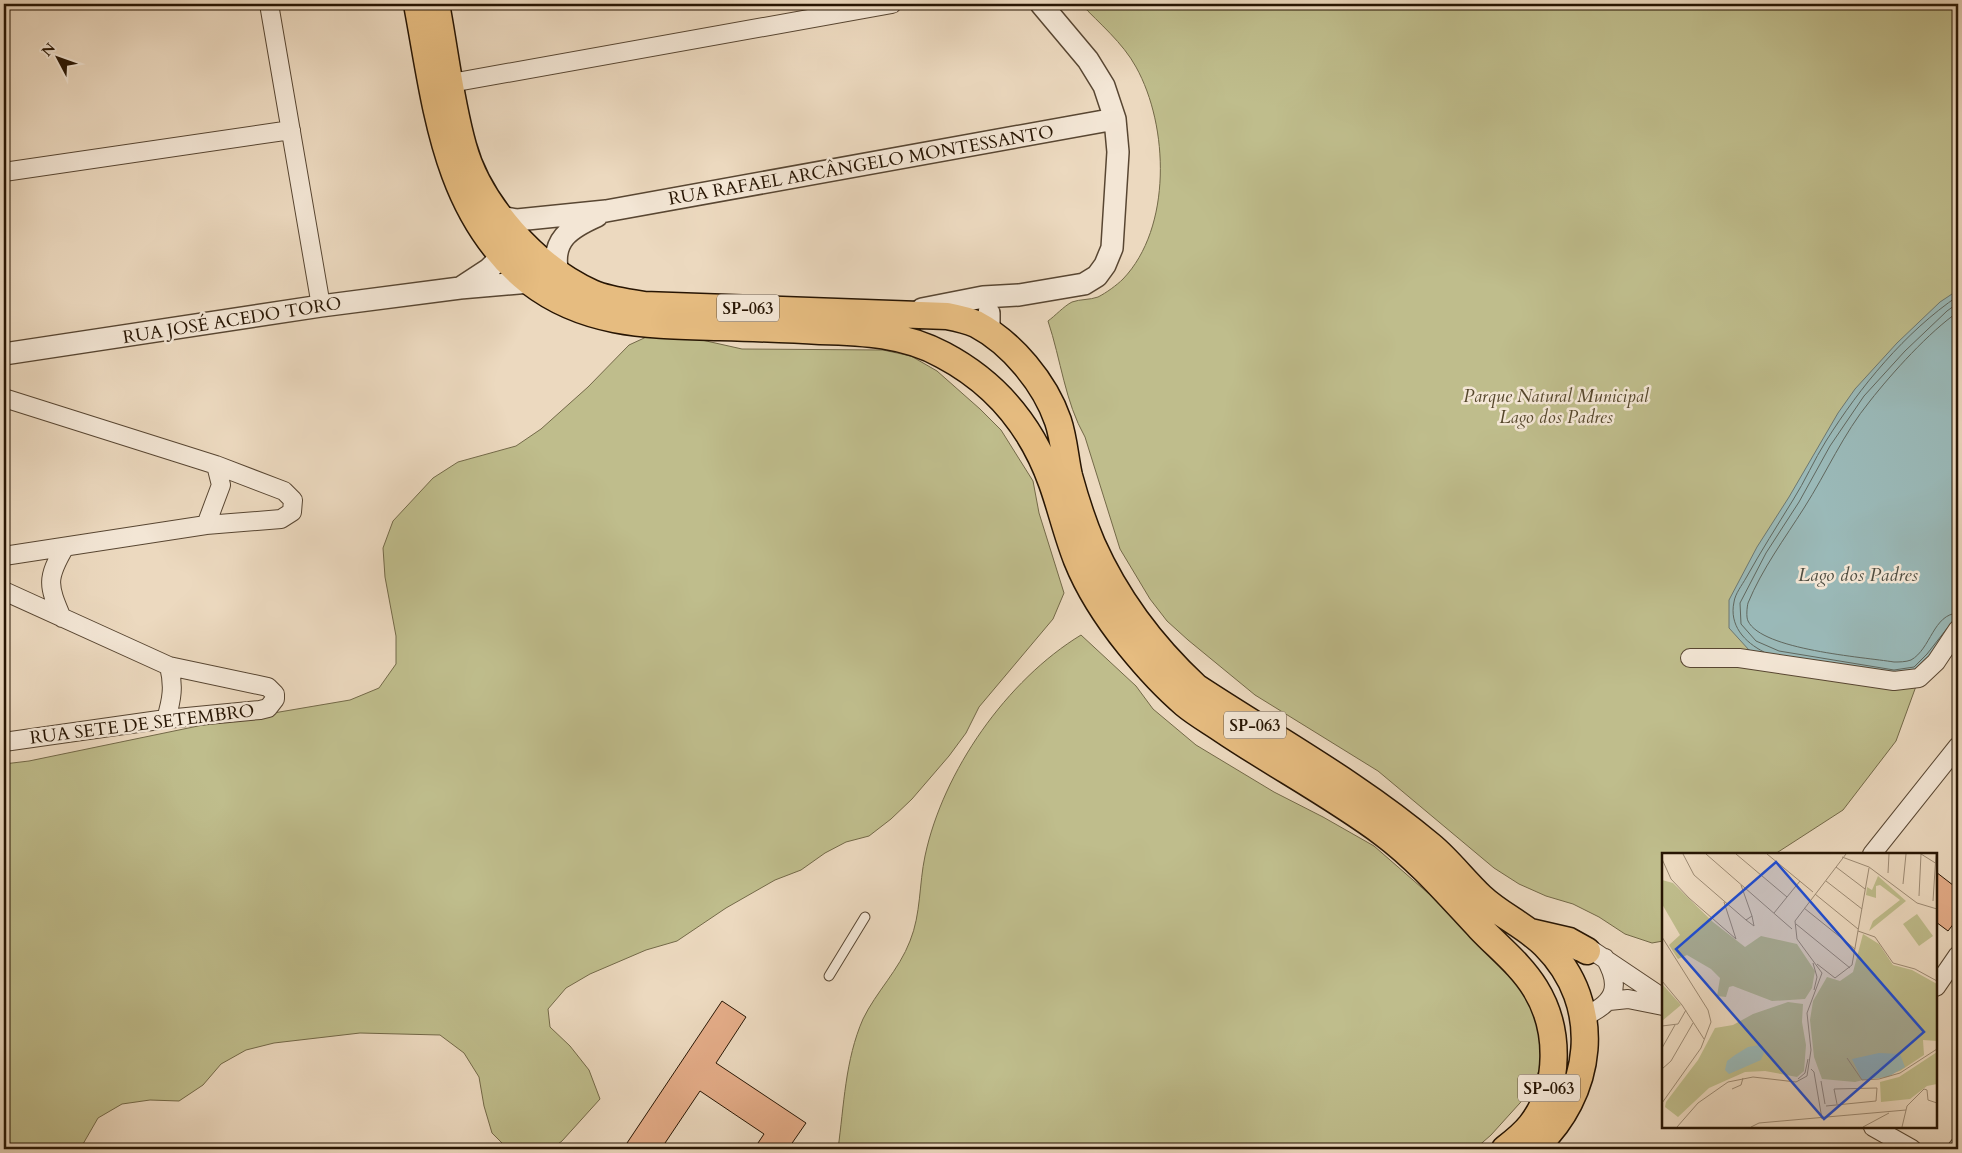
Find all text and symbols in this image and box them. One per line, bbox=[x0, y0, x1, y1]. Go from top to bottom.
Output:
north arrow bbox=[32, 32, 82, 82]
text: N bbox=[37, 39, 60, 61]
street label: RUA RAFAEL ARCÂNGELO MONTESSANTO bbox=[666, 119, 1056, 212]
street label: RUA JOSÉ ACEDO TORO bbox=[121, 291, 343, 350]
road number: SP-063 bbox=[717, 294, 779, 322]
park label: Parque Natural Municipal Lago dos Padres bbox=[1463, 384, 1650, 430]
water label: Lago dos Padres bbox=[1798, 562, 1919, 588]
street label: RUA SETE DE SETEMBRO bbox=[28, 698, 256, 751]
road number: SP-063 bbox=[1224, 712, 1286, 738]
inset map bbox=[1662, 853, 1937, 1128]
road number: SP-063 bbox=[1518, 1074, 1580, 1102]

